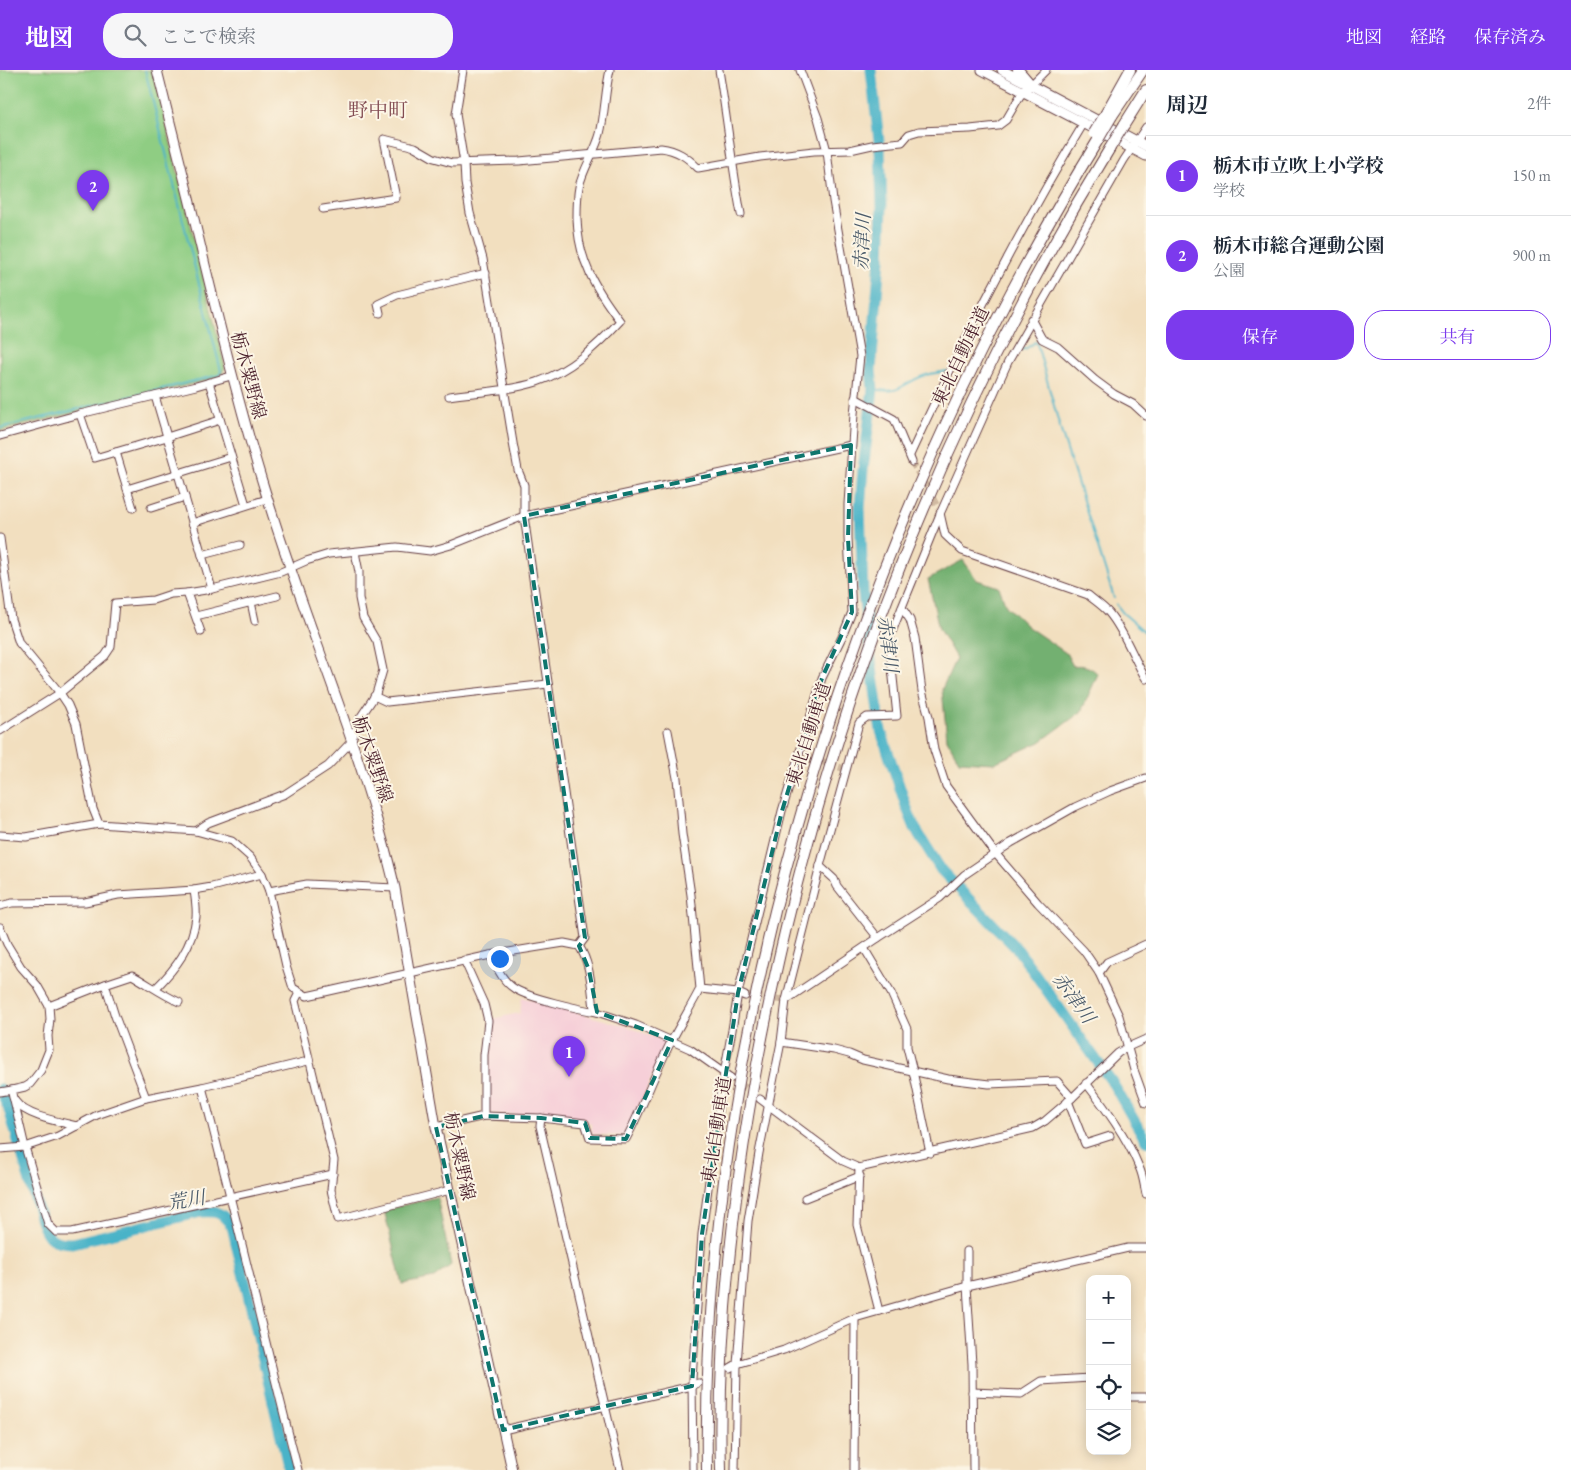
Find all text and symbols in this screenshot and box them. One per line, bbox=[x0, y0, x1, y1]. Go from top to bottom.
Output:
search box bbox=[103, 13, 453, 58]
icon: search bbox=[121, 21, 149, 49]
text: 地図 bbox=[25, 22, 73, 53]
text: ここで検索 bbox=[161, 24, 256, 49]
text: 地図 bbox=[1346, 25, 1382, 48]
text: 経路 bbox=[1410, 25, 1446, 48]
text: 保存済み bbox=[1474, 25, 1546, 48]
text: 周辺 bbox=[1166, 91, 1208, 118]
text: 2件 bbox=[1527, 93, 1551, 114]
district label: 野中町 bbox=[348, 97, 408, 123]
text: 栃木市立吹上小学校 bbox=[1213, 153, 1384, 178]
text: 1 bbox=[1178, 165, 1186, 186]
text: 150 m bbox=[1512, 165, 1551, 186]
pin: 2 bbox=[77, 170, 109, 211]
text: 学校 bbox=[1213, 180, 1245, 201]
water label: 赤津川 bbox=[848, 211, 876, 271]
text: 栃木市総合運動公園 bbox=[1213, 233, 1384, 258]
text: 2 bbox=[1178, 245, 1186, 266]
text: 900 m bbox=[1512, 245, 1551, 266]
text: 公園 bbox=[1213, 260, 1245, 281]
street label: 東北自動車道 bbox=[926, 302, 994, 410]
button: 保存 bbox=[1166, 310, 1354, 360]
button: 共有 bbox=[1364, 310, 1551, 360]
street label: 栃木粟野線 bbox=[226, 329, 272, 421]
water label: 赤津川 bbox=[872, 614, 904, 676]
street label: 東北自動車道 bbox=[780, 679, 836, 789]
street label: 栃木粟野線 bbox=[347, 713, 399, 805]
your location bbox=[487, 946, 513, 972]
water label: 赤津川 bbox=[1047, 968, 1102, 1030]
pin: 1 bbox=[553, 1036, 585, 1077]
street label: 東北自動車道 bbox=[696, 1075, 736, 1185]
street label: 栃木粟野線 bbox=[439, 1110, 481, 1202]
water label: 荒川 bbox=[165, 1184, 209, 1216]
map controls bbox=[1086, 1275, 1131, 1455]
button: + bbox=[1086, 1275, 1131, 1320]
button: − bbox=[1086, 1320, 1131, 1365]
button: locate bbox=[1086, 1365, 1131, 1410]
button: layers bbox=[1086, 1410, 1131, 1455]

